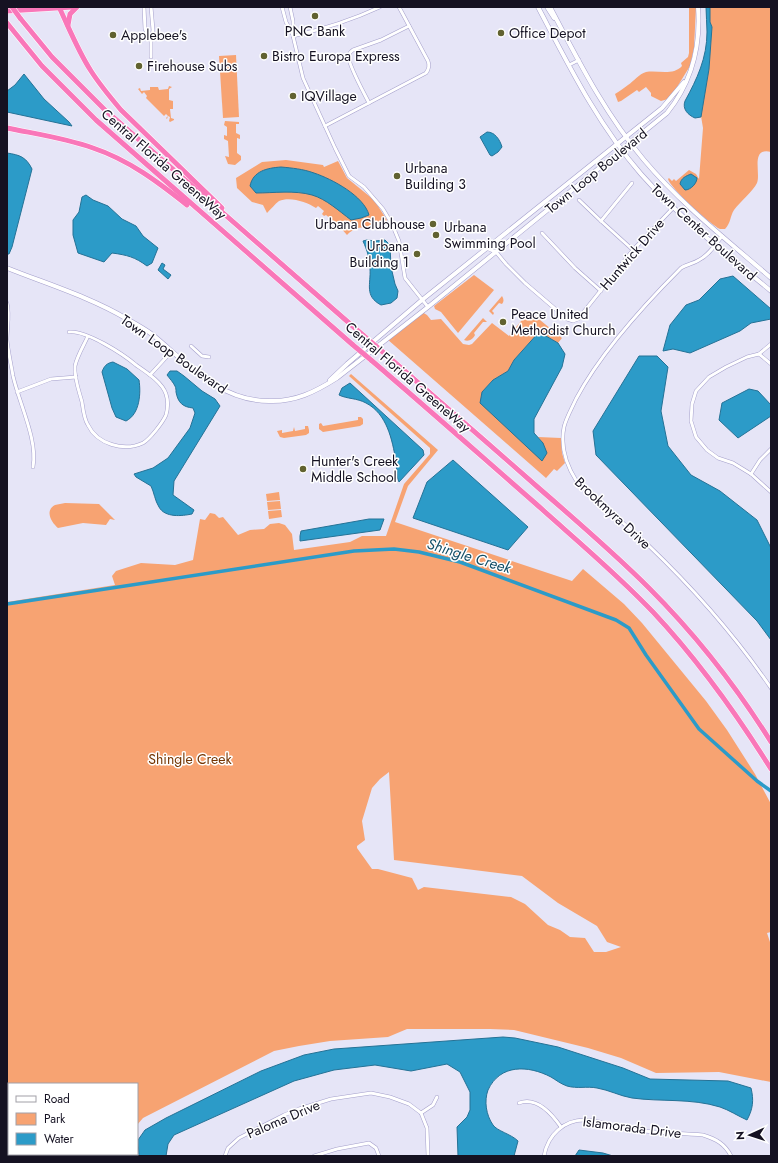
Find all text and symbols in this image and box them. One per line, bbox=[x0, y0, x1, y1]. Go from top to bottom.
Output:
marker: PNC Bank bbox=[310, 11, 320, 21]
place label: PNC Bank bbox=[285, 21, 346, 41]
place label: Office Depot bbox=[509, 23, 586, 43]
place label: Applebee's bbox=[121, 25, 187, 45]
marker: Office Depot bbox=[496, 28, 506, 38]
marker: Applebee's bbox=[108, 30, 118, 40]
place label: Bistro Europa Express bbox=[272, 46, 400, 66]
marker: Bistro Europa Express bbox=[259, 51, 269, 61]
place label: Firehouse Subs bbox=[147, 56, 238, 76]
marker: Firehouse Subs bbox=[134, 61, 144, 71]
place label: IQVillage bbox=[301, 86, 357, 106]
marker: IQVillage bbox=[288, 91, 298, 101]
street label: Central Florida GreeneWay bbox=[97, 104, 232, 225]
street label: Town Loop Boulevard bbox=[541, 124, 651, 218]
place label: Urbana Building 3 bbox=[405, 158, 466, 194]
marker: Urbana Building 3 bbox=[392, 171, 402, 181]
street label: Town Center Boulevard bbox=[647, 179, 761, 285]
place label: Urbana Clubhouse bbox=[315, 214, 425, 234]
street label: Huntwick Drive bbox=[595, 214, 669, 294]
place label: Urbana Swimming Pool bbox=[444, 217, 536, 253]
marker: Urbana Clubhouse bbox=[428, 219, 438, 229]
marker: Urbana Swimming Pool bbox=[431, 230, 441, 240]
place label: Urbana Building 1 bbox=[350, 236, 409, 272]
marker: Urbana Building 1 bbox=[412, 249, 422, 259]
place label: Peace United Methodist Church bbox=[511, 304, 616, 340]
street label: Town Loop Boulevard bbox=[117, 310, 231, 398]
street label: Central Florida GreeneWay bbox=[341, 317, 476, 438]
marker: Peace United Methodist Church bbox=[498, 317, 508, 327]
place label: Hunter's Creek Middle School bbox=[311, 451, 399, 487]
marker: Hunter's Creek Middle School bbox=[298, 464, 308, 474]
street label: Brookmyra Drive bbox=[570, 472, 656, 554]
water label: Shingle Creek bbox=[424, 533, 514, 579]
park label: Shingle Creek bbox=[148, 749, 233, 769]
legend bbox=[8, 1083, 138, 1155]
text: Road bbox=[44, 1090, 70, 1108]
street label: Paloma Drive bbox=[243, 1095, 323, 1143]
text: Park bbox=[44, 1110, 66, 1128]
street label: Islamorada Drive bbox=[582, 1111, 682, 1143]
north arrow bbox=[730, 1115, 770, 1155]
text: Water bbox=[44, 1130, 75, 1148]
text: N bbox=[732, 1131, 748, 1140]

